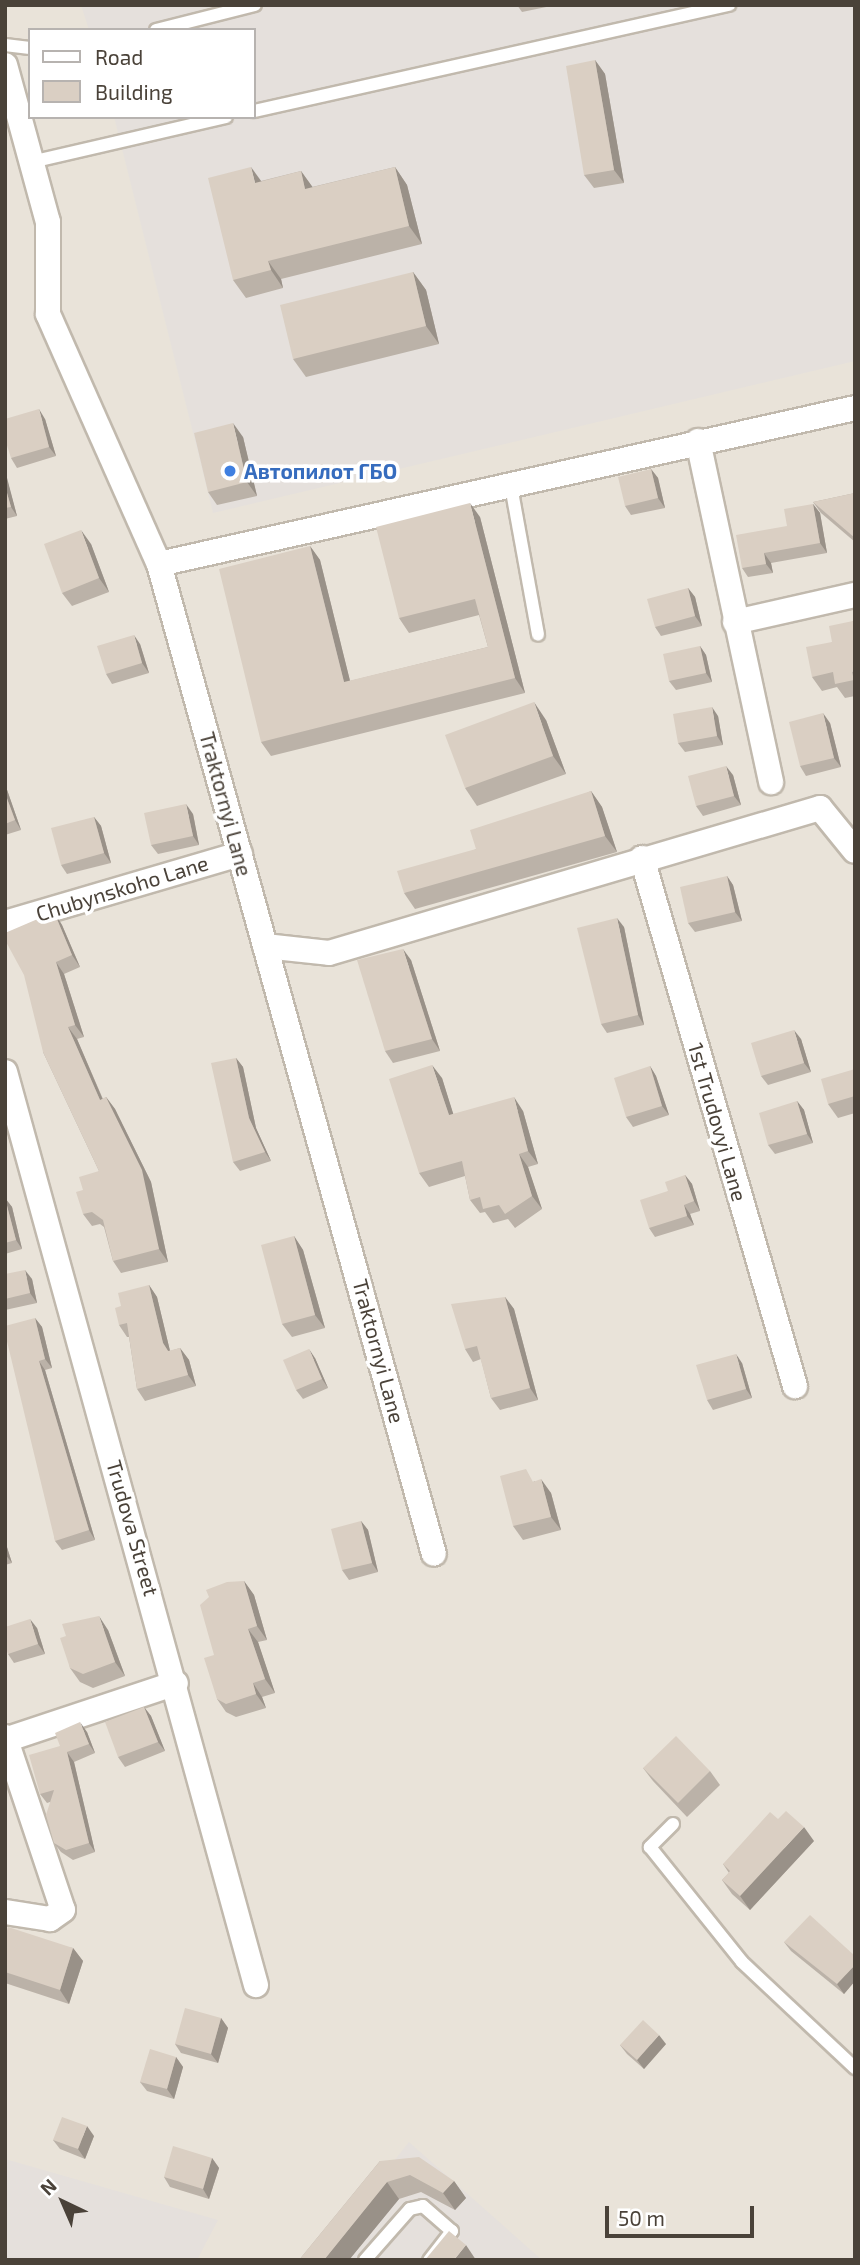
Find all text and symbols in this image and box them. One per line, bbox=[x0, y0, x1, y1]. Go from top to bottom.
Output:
legend bbox=[28, 28, 256, 119]
text: Road bbox=[95, 44, 143, 69]
text: Building bbox=[95, 79, 173, 104]
place label: Автопилот ГБО bbox=[244, 458, 397, 484]
marker: Автопилот ГБО bbox=[222, 463, 238, 479]
street label: Traktornyi Lane bbox=[195, 729, 257, 879]
street label: Chubynskoho Lane bbox=[33, 850, 211, 926]
street label: 1st Trudovyi Lane bbox=[683, 1040, 753, 1204]
street label: Traktornyi Lane bbox=[348, 1276, 410, 1426]
street label: Trudova Street bbox=[102, 1457, 164, 1599]
north arrow bbox=[28, 2167, 98, 2237]
text: N bbox=[35, 2173, 61, 2200]
scale bar bbox=[608, 2192, 757, 2236]
text: 50 m bbox=[618, 2205, 665, 2230]

